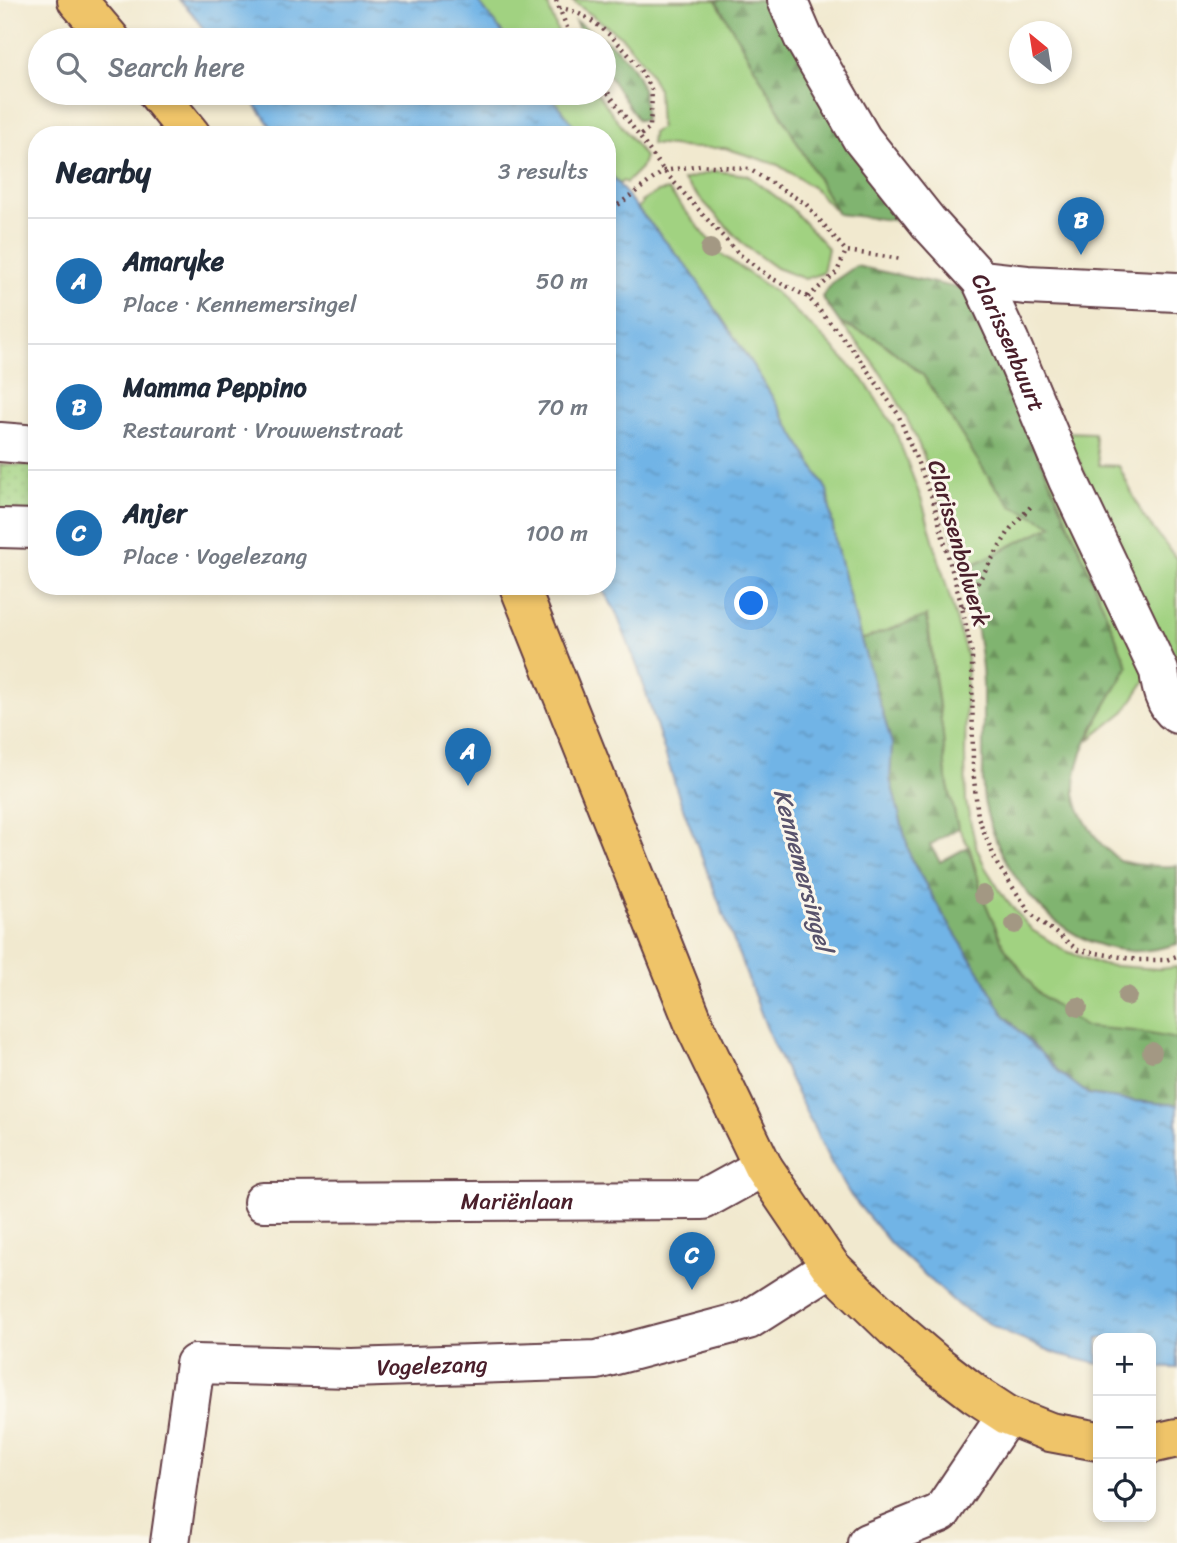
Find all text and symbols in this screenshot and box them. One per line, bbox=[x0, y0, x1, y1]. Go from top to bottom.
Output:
north arrow bbox=[1009, 21, 1072, 84]
search box bbox=[28, 28, 616, 105]
text: Search here bbox=[108, 44, 245, 90]
icon: search bbox=[52, 48, 90, 86]
text: Nearby bbox=[56, 145, 151, 199]
text: 3 results bbox=[498, 151, 588, 192]
pin: B bbox=[1058, 197, 1104, 255]
text: Amaryke bbox=[123, 238, 224, 284]
text: A bbox=[71, 261, 87, 302]
text: 50 m bbox=[536, 261, 588, 302]
street label: Clarissenbuurt bbox=[959, 266, 1057, 418]
text: Place · Kennemersingel bbox=[123, 284, 357, 325]
text: Mamma Peppino bbox=[123, 364, 307, 410]
text: B bbox=[72, 387, 86, 428]
text: 70 m bbox=[537, 387, 588, 428]
text: Restaurant · Vrouwenstraat bbox=[123, 410, 403, 451]
street label: Clarissenbolwerk bbox=[915, 455, 1002, 632]
text: Anjer bbox=[123, 490, 187, 536]
text: C bbox=[72, 513, 86, 554]
text: 100 m bbox=[525, 513, 588, 554]
text: Place · Vogelezang bbox=[123, 536, 307, 577]
your location bbox=[734, 586, 768, 620]
pin: A bbox=[445, 728, 491, 786]
water label: Kennemersingel bbox=[761, 784, 846, 961]
street label: Mariënlaan bbox=[461, 1181, 573, 1222]
pin: C bbox=[669, 1232, 715, 1290]
map controls bbox=[1093, 1333, 1156, 1522]
button: + bbox=[1093, 1333, 1156, 1396]
street label: Vogelezang bbox=[376, 1344, 489, 1388]
button: − bbox=[1093, 1396, 1156, 1459]
button: locate bbox=[1093, 1459, 1156, 1522]

